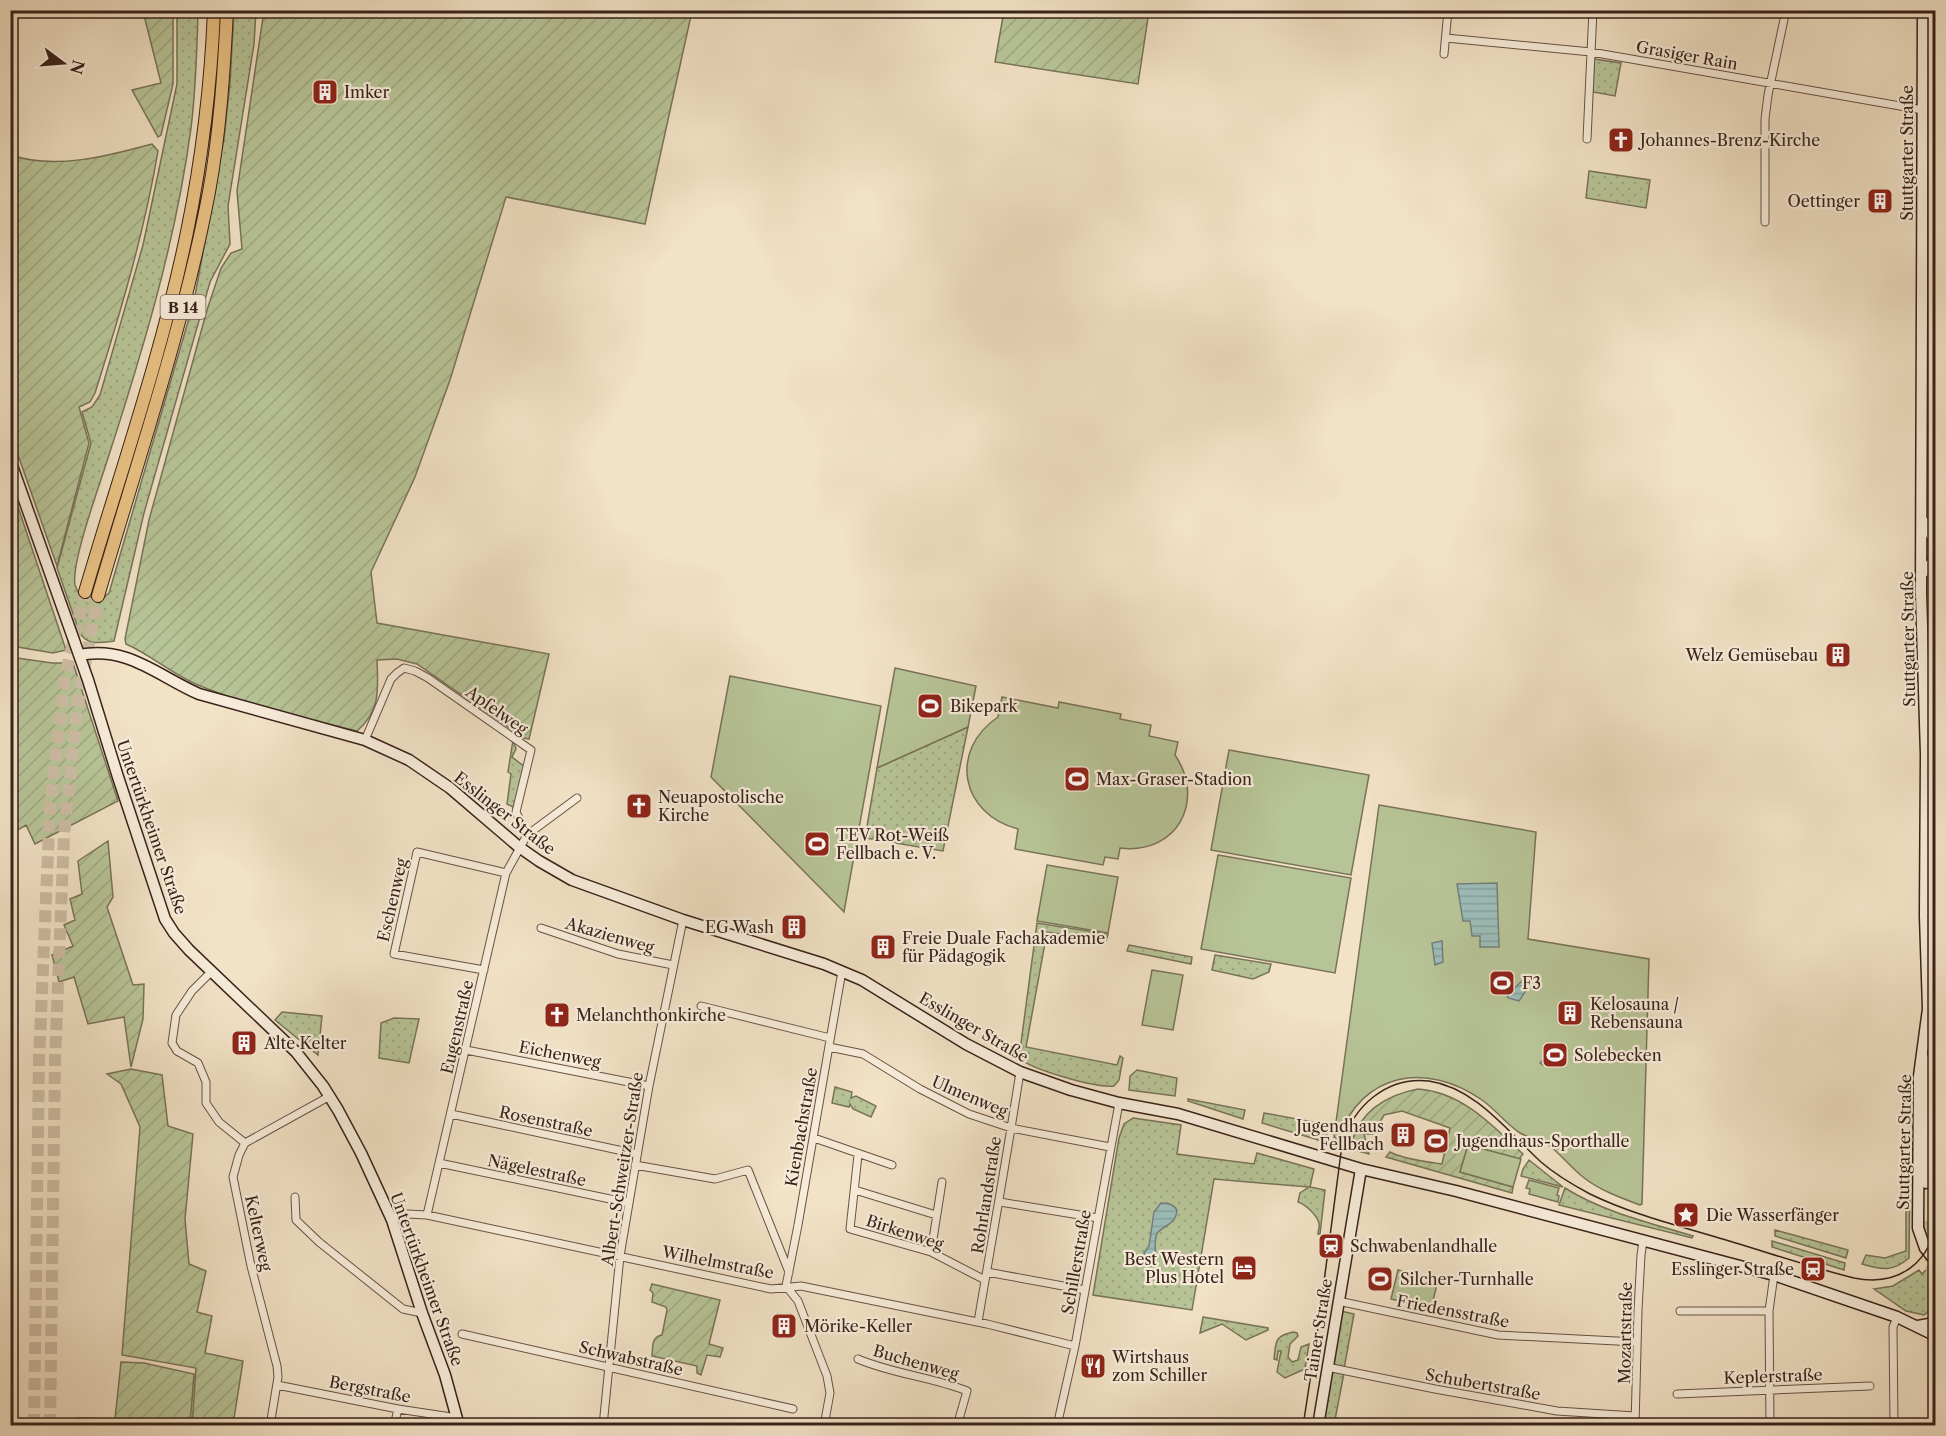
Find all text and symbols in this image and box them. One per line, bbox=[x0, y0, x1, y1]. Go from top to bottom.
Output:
north arrow bbox=[33, 33, 93, 93]
street label: Grasiger Rain bbox=[1635, 36, 1739, 74]
text: N bbox=[66, 58, 89, 77]
building icon: Imker bbox=[310, 77, 340, 107]
place label: Imker bbox=[344, 82, 390, 102]
street label: Stuttgarter Straße bbox=[1897, 85, 1917, 221]
church icon: Johannes-Brenz-Kirche bbox=[1606, 125, 1636, 155]
place label: Johannes-Brenz-Kirche bbox=[1637, 130, 1820, 150]
building icon: Oettinger bbox=[1865, 186, 1895, 216]
place label: Oettinger bbox=[1787, 191, 1860, 211]
road number: B 14 bbox=[160, 295, 206, 319]
street label: Stuttgarter Straße bbox=[1897, 571, 1919, 707]
building icon: Welz Gemüsebau bbox=[1823, 640, 1853, 670]
place label: Welz Gemüsebau bbox=[1684, 645, 1818, 665]
street label: Apfelweg bbox=[461, 681, 532, 739]
sports icon: Bikepark bbox=[915, 691, 945, 721]
place label: Bikepark bbox=[950, 696, 1019, 716]
street label: Untertürkheimer Straße bbox=[113, 737, 191, 917]
sports icon: Max-Graser-Stadion bbox=[1062, 764, 1092, 794]
street label: Esslinger Straße bbox=[450, 767, 560, 859]
place label: Max-Graser-Stadion bbox=[1096, 769, 1252, 789]
place label: Neuapostolische Kirche bbox=[658, 787, 784, 825]
church icon: Neuapostolische Kirche bbox=[624, 791, 654, 821]
place label: TEV Rot-Weiß Fellbach e. V. bbox=[836, 825, 949, 863]
sports icon: TEV Rot-Weiß Fellbach e. V. bbox=[802, 829, 832, 859]
street label: Eschenweg bbox=[373, 856, 411, 944]
building icon: EG Wash bbox=[779, 912, 809, 942]
street label: Akazienweg bbox=[562, 913, 657, 957]
place label: EG Wash bbox=[705, 917, 774, 937]
place label: Freie Duale Fachakademie für Pädagogik bbox=[902, 928, 1105, 966]
building icon: Freie Duale Fachakademie für Pädagogik bbox=[868, 932, 898, 962]
sports icon: F3 bbox=[1487, 968, 1517, 998]
place label: F3 bbox=[1522, 973, 1541, 993]
street label: Eugenstraße bbox=[436, 978, 478, 1076]
street label: Esslinger Straße bbox=[916, 988, 1032, 1066]
place label: Kelosauna / Rebensauna bbox=[1590, 994, 1683, 1032]
building icon: Kelosauna / Rebensauna bbox=[1555, 998, 1585, 1028]
church icon: Melanchthonkirche bbox=[542, 1000, 572, 1030]
place label: Melanchthonkirche bbox=[576, 1005, 726, 1025]
building icon: Alte Kelter bbox=[229, 1028, 259, 1058]
place label: Alte Kelter bbox=[263, 1033, 347, 1053]
street label: Eichenweg bbox=[517, 1036, 603, 1072]
sports icon: Solebecken bbox=[1540, 1040, 1570, 1070]
place label: Solebecken bbox=[1574, 1045, 1662, 1065]
street label: Kienbachstraße bbox=[781, 1066, 821, 1188]
street label: Albert-Schweitzer-Straße bbox=[597, 1071, 647, 1268]
street label: Ulmenweg bbox=[929, 1071, 1012, 1121]
street label: Stuttgarter Straße bbox=[1893, 1074, 1915, 1210]
street label: Rosenstraße bbox=[497, 1101, 595, 1141]
place label: Jugendhaus Fellbach bbox=[1293, 1116, 1384, 1154]
building icon: Jugendhaus Fellbach bbox=[1388, 1120, 1418, 1150]
sports icon: Jugendhaus-Sporthalle bbox=[1421, 1126, 1451, 1156]
place label: Jugendhaus-Sporthalle bbox=[1453, 1131, 1630, 1151]
street label: Rohrlandstraße bbox=[967, 1135, 1005, 1255]
street label: Nägelestraße bbox=[486, 1150, 588, 1190]
street label: Untertürkheimer Straße bbox=[386, 1189, 468, 1369]
street label: Kelterweg bbox=[241, 1193, 277, 1273]
place icon: Die Wasserfänger bbox=[1671, 1200, 1701, 1230]
place label: Die Wasserfänger bbox=[1706, 1205, 1839, 1225]
street label: Schillerstraße bbox=[1057, 1208, 1095, 1316]
street label: Birkenweg bbox=[864, 1210, 947, 1254]
station icon: Schwabenlandhalle bbox=[1316, 1231, 1346, 1261]
place label: Schwabenlandhalle bbox=[1350, 1236, 1497, 1256]
street label: Wilhelmstraße bbox=[659, 1241, 776, 1283]
place label: Best Western Plus Hotel bbox=[1124, 1249, 1224, 1287]
hotel icon: Best Western Plus Hotel bbox=[1229, 1253, 1259, 1283]
station icon: Esslinger Straße bbox=[1798, 1254, 1828, 1284]
place label: Esslinger Straße bbox=[1671, 1259, 1794, 1279]
sports icon: Silcher-Turnhalle bbox=[1365, 1264, 1395, 1294]
place label: Silcher-Turnhalle bbox=[1400, 1269, 1534, 1289]
street label: Tainer Straße bbox=[1300, 1277, 1336, 1383]
street label: Mozartstraße bbox=[1614, 1282, 1636, 1384]
street label: Friedensstraße bbox=[1395, 1290, 1511, 1332]
building icon: Mörike-Keller bbox=[769, 1311, 799, 1341]
place label: Mörike-Keller bbox=[804, 1316, 912, 1336]
street label: Schwabstraße bbox=[577, 1336, 685, 1380]
street label: Buchenweg bbox=[871, 1340, 962, 1384]
place label: Wirtshaus zom Schiller bbox=[1111, 1347, 1208, 1385]
restaurant icon: Wirtshaus zom Schiller bbox=[1078, 1351, 1108, 1381]
street label: Schubertstraße bbox=[1424, 1364, 1542, 1404]
street label: Keplerstraße bbox=[1723, 1364, 1823, 1388]
street label: Bergstraße bbox=[327, 1371, 413, 1407]

